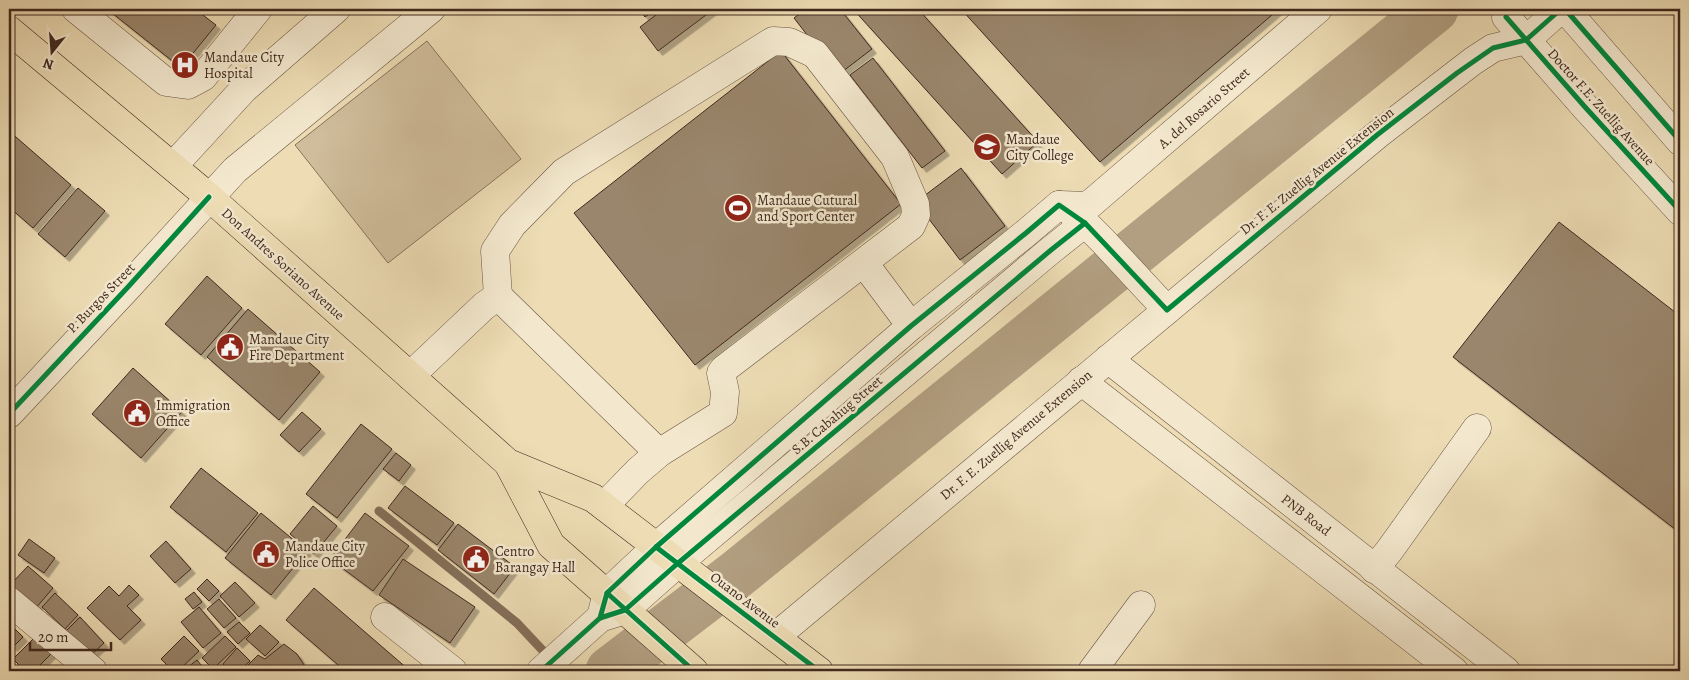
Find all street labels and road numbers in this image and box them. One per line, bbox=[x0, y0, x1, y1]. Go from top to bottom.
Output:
street label: Doctor F.E. Zuellig Avenue bbox=[1543, 44, 1659, 170]
street label: A. del Rosario Street bbox=[1153, 63, 1254, 154]
street label: Dr. F. E. Zuellig Avenue Extension bbox=[1236, 103, 1398, 239]
street label: Don Andres Soriano Avenue bbox=[217, 204, 349, 324]
street label: P. Burgos Street bbox=[63, 258, 140, 337]
street label: Dr. F. E. Zuellig Avenue Extension bbox=[936, 366, 1096, 504]
street label: S.B. Cabahug Street bbox=[787, 371, 887, 459]
street label: PNB Road bbox=[1277, 490, 1335, 541]
street label: Ouano Avenue bbox=[706, 567, 784, 633]

